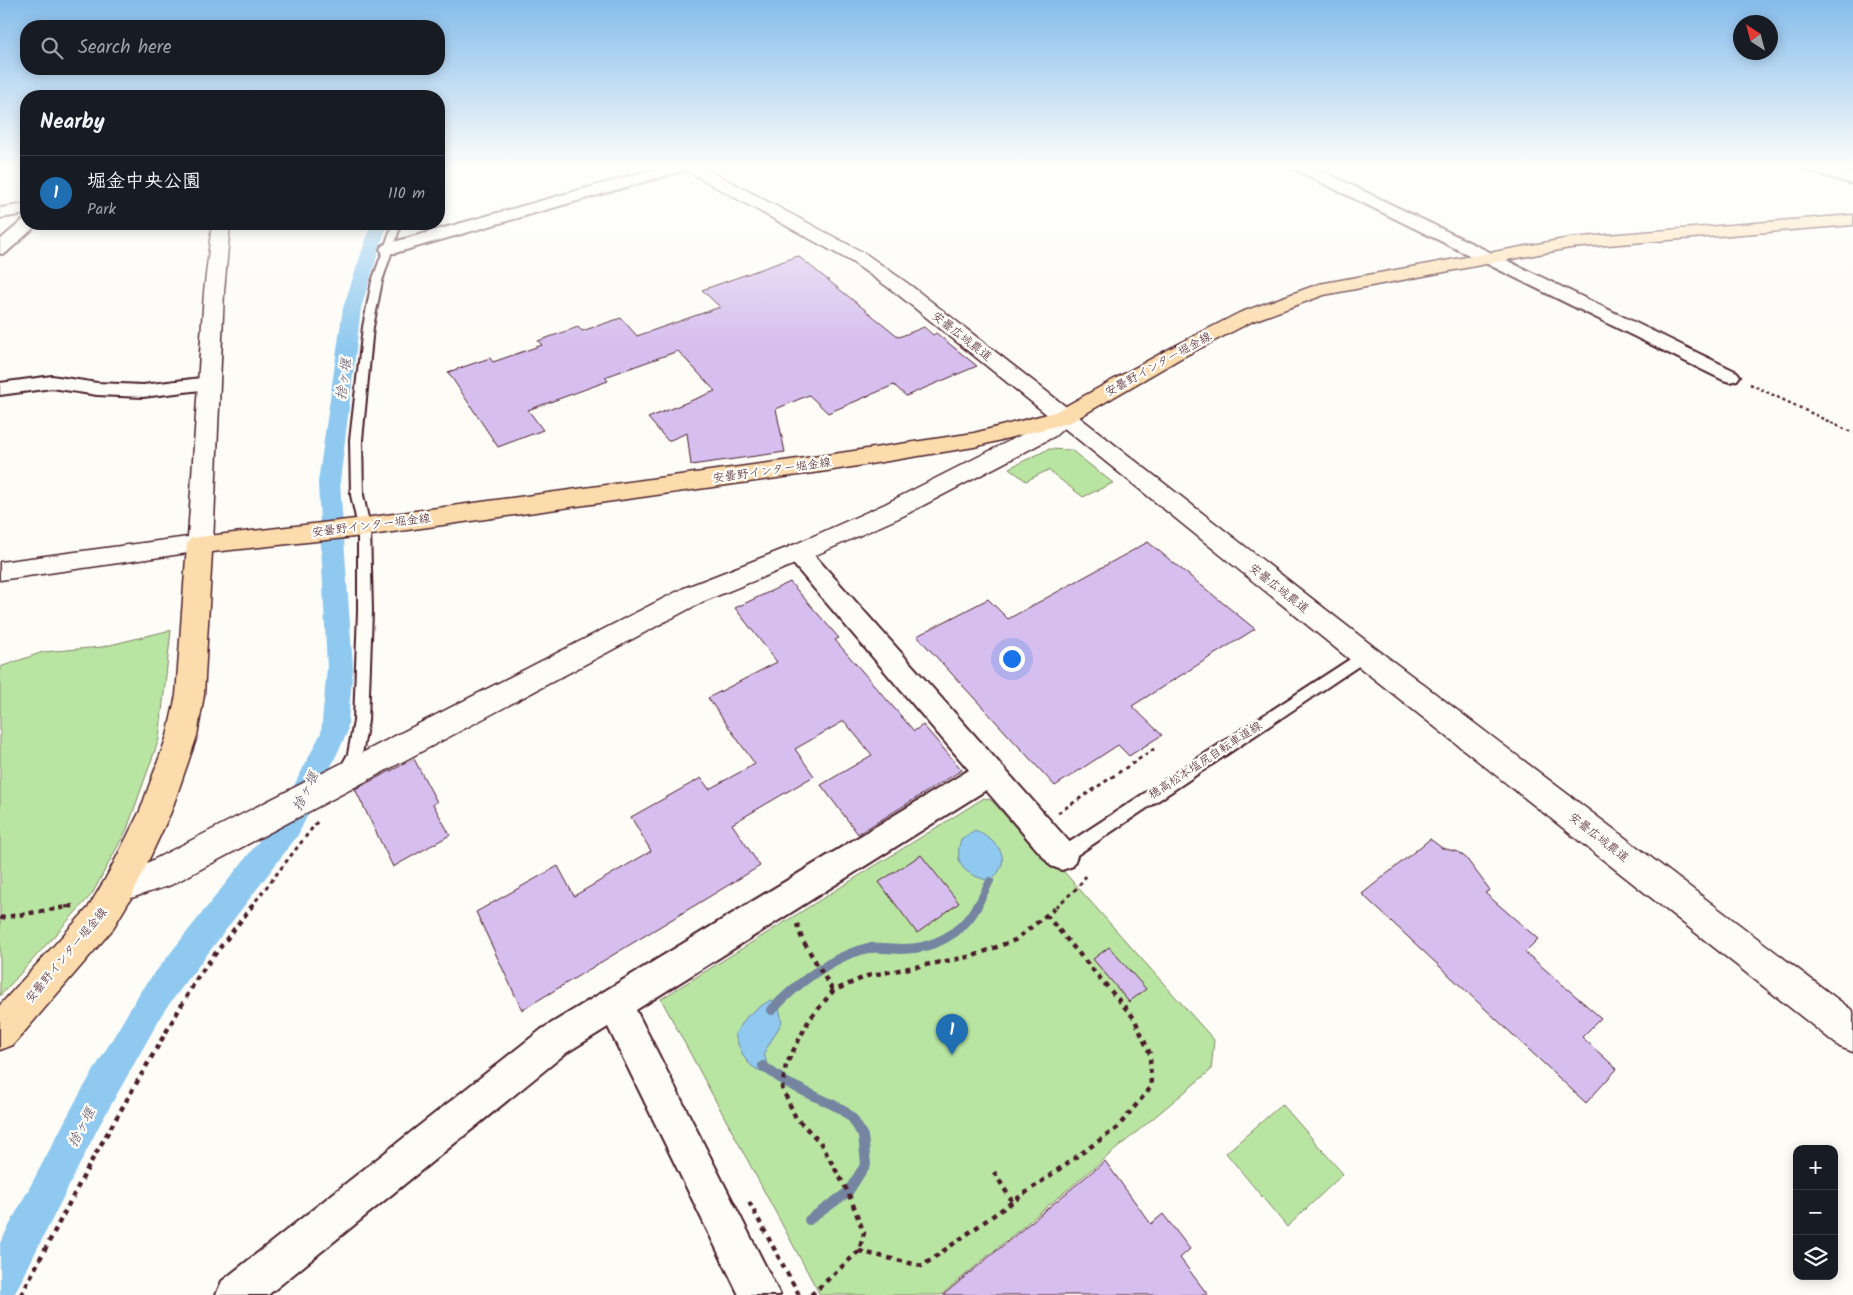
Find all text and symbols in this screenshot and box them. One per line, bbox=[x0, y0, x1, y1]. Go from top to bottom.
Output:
north arrow bbox=[1733, 15, 1778, 60]
search box bbox=[20, 20, 445, 75]
text: Search here bbox=[78, 33, 172, 63]
icon: search bbox=[38, 34, 66, 62]
text: Nearby bbox=[40, 106, 105, 139]
text: 堀金中央公園 bbox=[87, 167, 201, 197]
text: 1 bbox=[54, 181, 58, 206]
text: 110 m bbox=[388, 181, 425, 206]
text: Park bbox=[87, 197, 116, 222]
street label: 安曇広域農道 bbox=[927, 307, 996, 366]
street label: 安曇野インター堀金線 bbox=[1101, 327, 1215, 402]
water label: 捨ヶ堰 bbox=[330, 355, 358, 401]
street label: 安曇野インター堀金線 bbox=[712, 453, 833, 488]
street label: 安曇野インター堀金線 bbox=[311, 509, 432, 542]
street label: 安曇広域農道 bbox=[1244, 559, 1313, 618]
your location bbox=[999, 646, 1025, 672]
street label: 穂高松本塩尻自転車道線 bbox=[1145, 717, 1266, 804]
water label: 捨ヶ堰 bbox=[287, 766, 326, 815]
street label: 安曇広域農道 bbox=[1564, 808, 1633, 867]
street label: 安曇野インター堀金線 bbox=[21, 903, 112, 1007]
pin: 1 bbox=[936, 1014, 968, 1055]
water label: 捨ヶ堰 bbox=[62, 1102, 102, 1151]
map controls bbox=[1793, 1145, 1838, 1280]
button: + bbox=[1793, 1145, 1838, 1190]
button: − bbox=[1793, 1190, 1838, 1235]
button: layers bbox=[1793, 1235, 1838, 1280]

